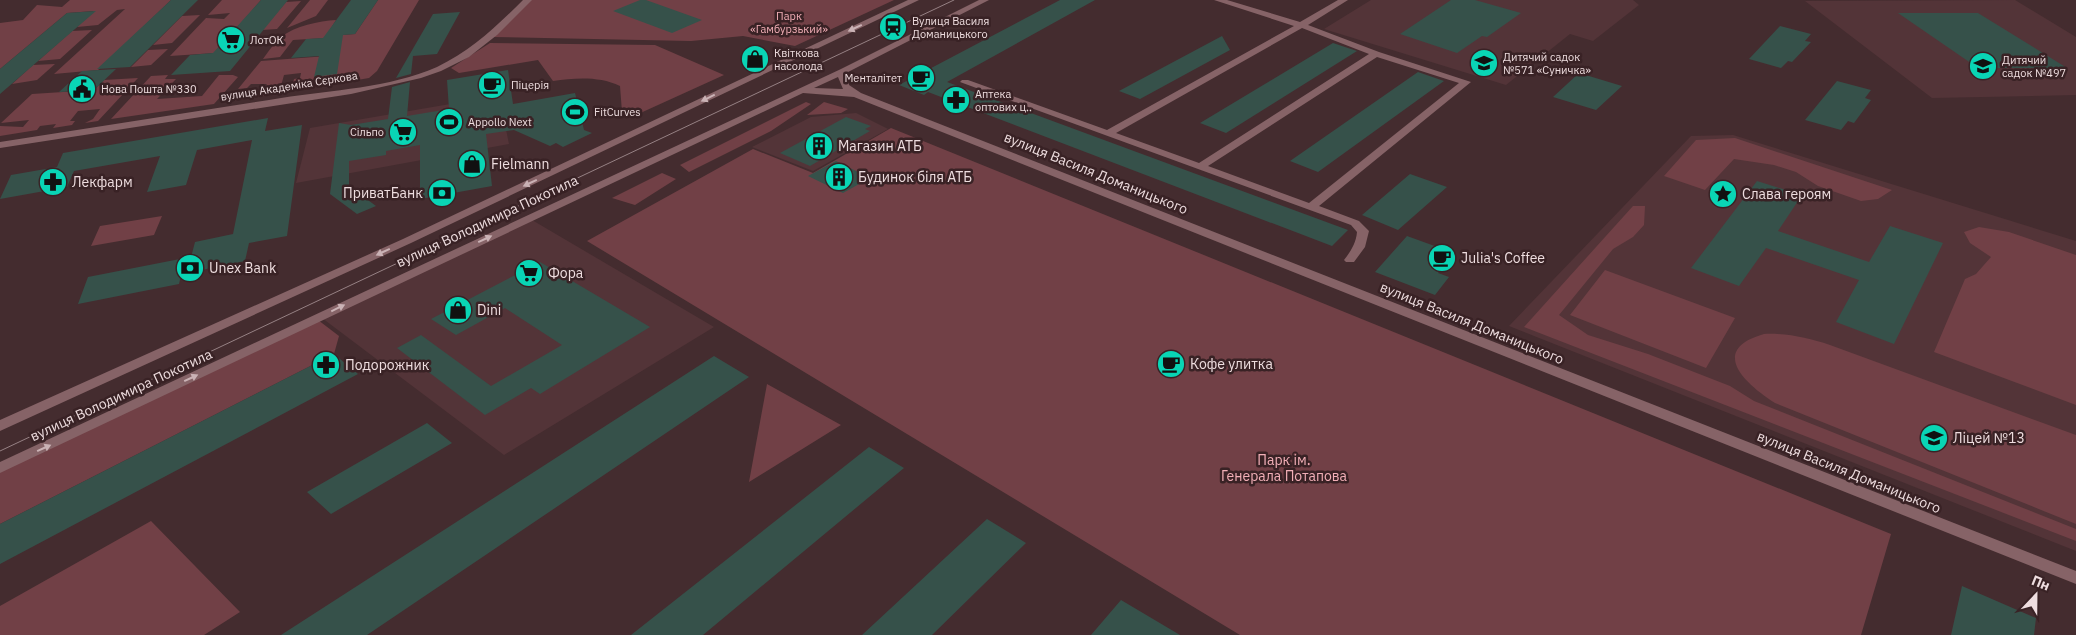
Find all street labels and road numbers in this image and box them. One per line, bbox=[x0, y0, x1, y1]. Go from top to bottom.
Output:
street label: вулиця Академіка Сєркова bbox=[220, 68, 359, 104]
street label: вулиця Василя Доманицького bbox=[1001, 128, 1191, 218]
street label: вулиця Володимира Покотила bbox=[393, 171, 581, 271]
street label: вулиця Василя Доманицького bbox=[1377, 278, 1567, 368]
street label: вулиця Володимира Покотила bbox=[27, 345, 215, 445]
street label: вулиця Василя Доманицького bbox=[1754, 427, 1944, 517]

